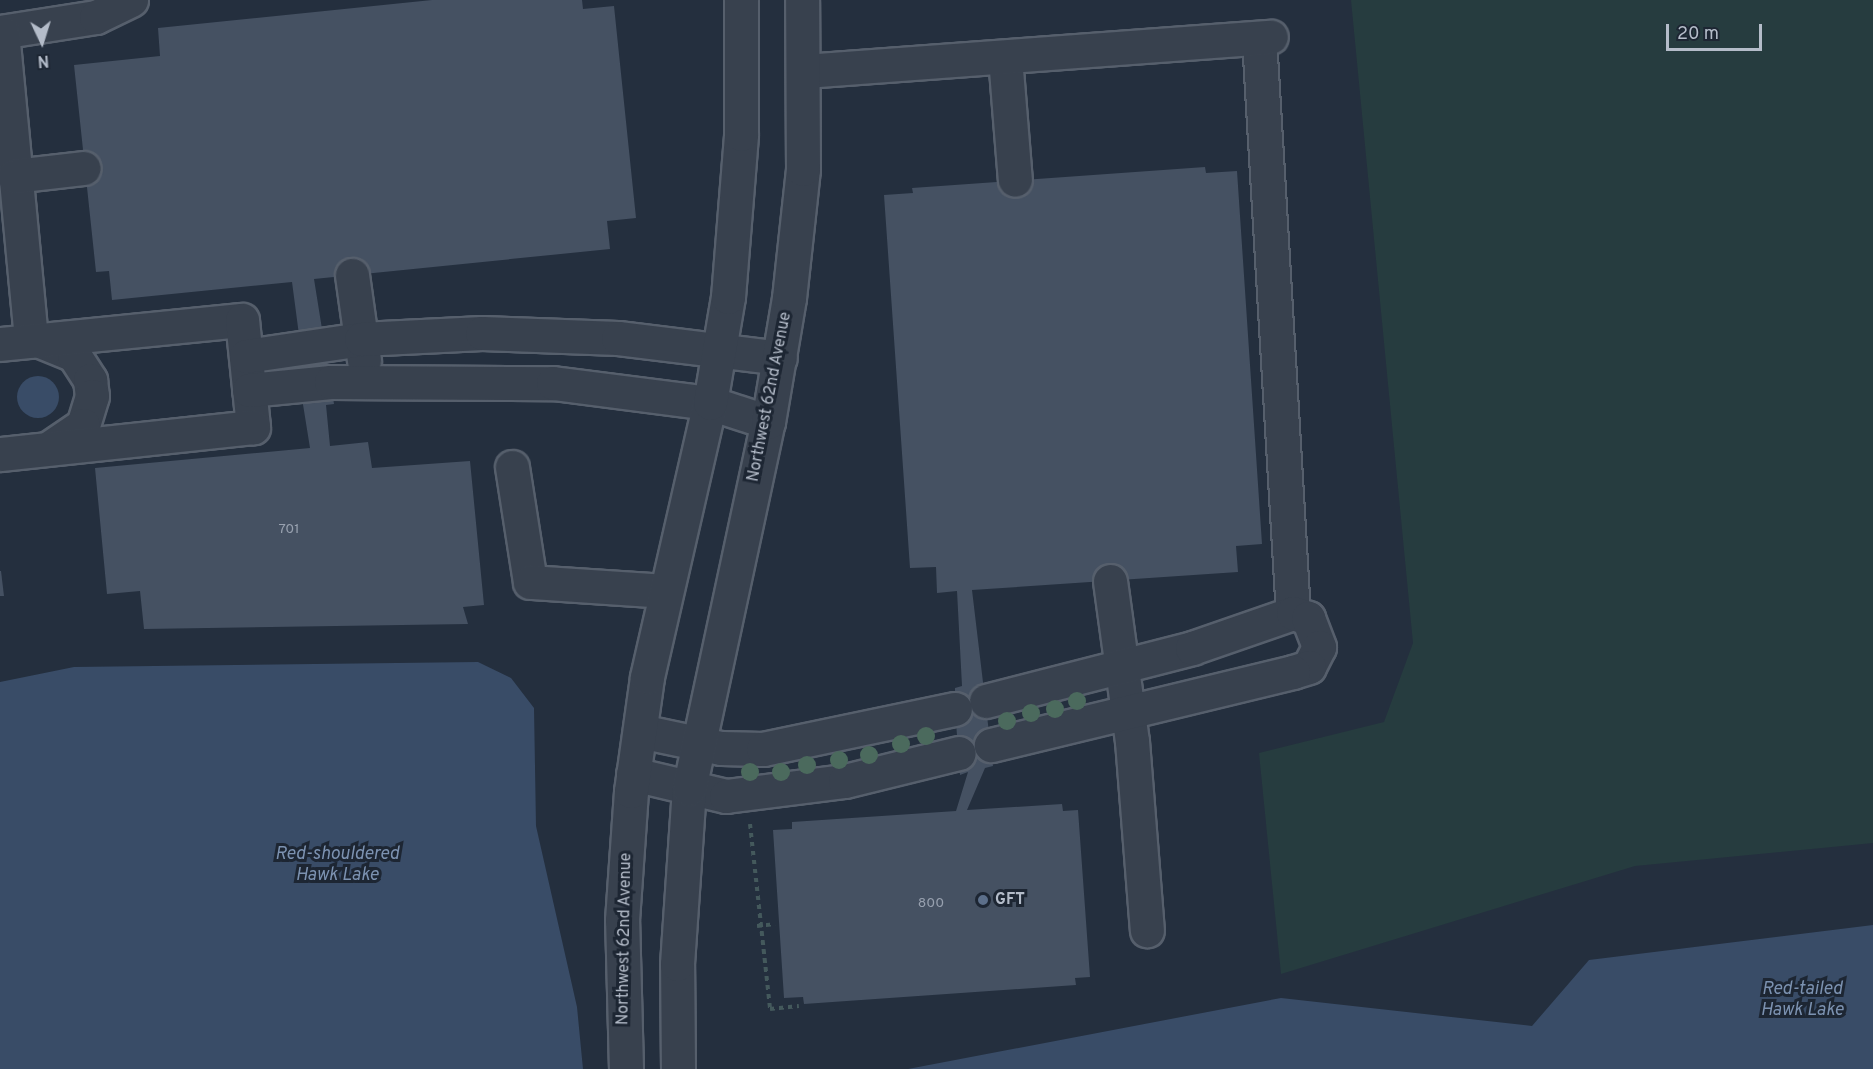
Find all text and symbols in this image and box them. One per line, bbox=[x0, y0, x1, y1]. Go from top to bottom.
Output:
north arrow bbox=[12, 12, 72, 72]
scale bar bbox=[1669, 12, 1765, 50]
text: 20 m bbox=[1677, 23, 1719, 46]
text: N bbox=[37, 50, 50, 70]
street label: Northwest 62nd Avenue bbox=[744, 310, 796, 484]
house number: 701 bbox=[278, 522, 300, 538]
water label: Red-shouldered Hawk Lake bbox=[275, 845, 399, 888]
street label: Northwest 62nd Avenue bbox=[614, 852, 636, 1026]
place label: GFT bbox=[995, 890, 1025, 910]
marker: GFT bbox=[976, 893, 990, 907]
house number: 800 bbox=[918, 896, 944, 912]
water label: Red-tailed Hawk Lake bbox=[1761, 980, 1843, 1022]

